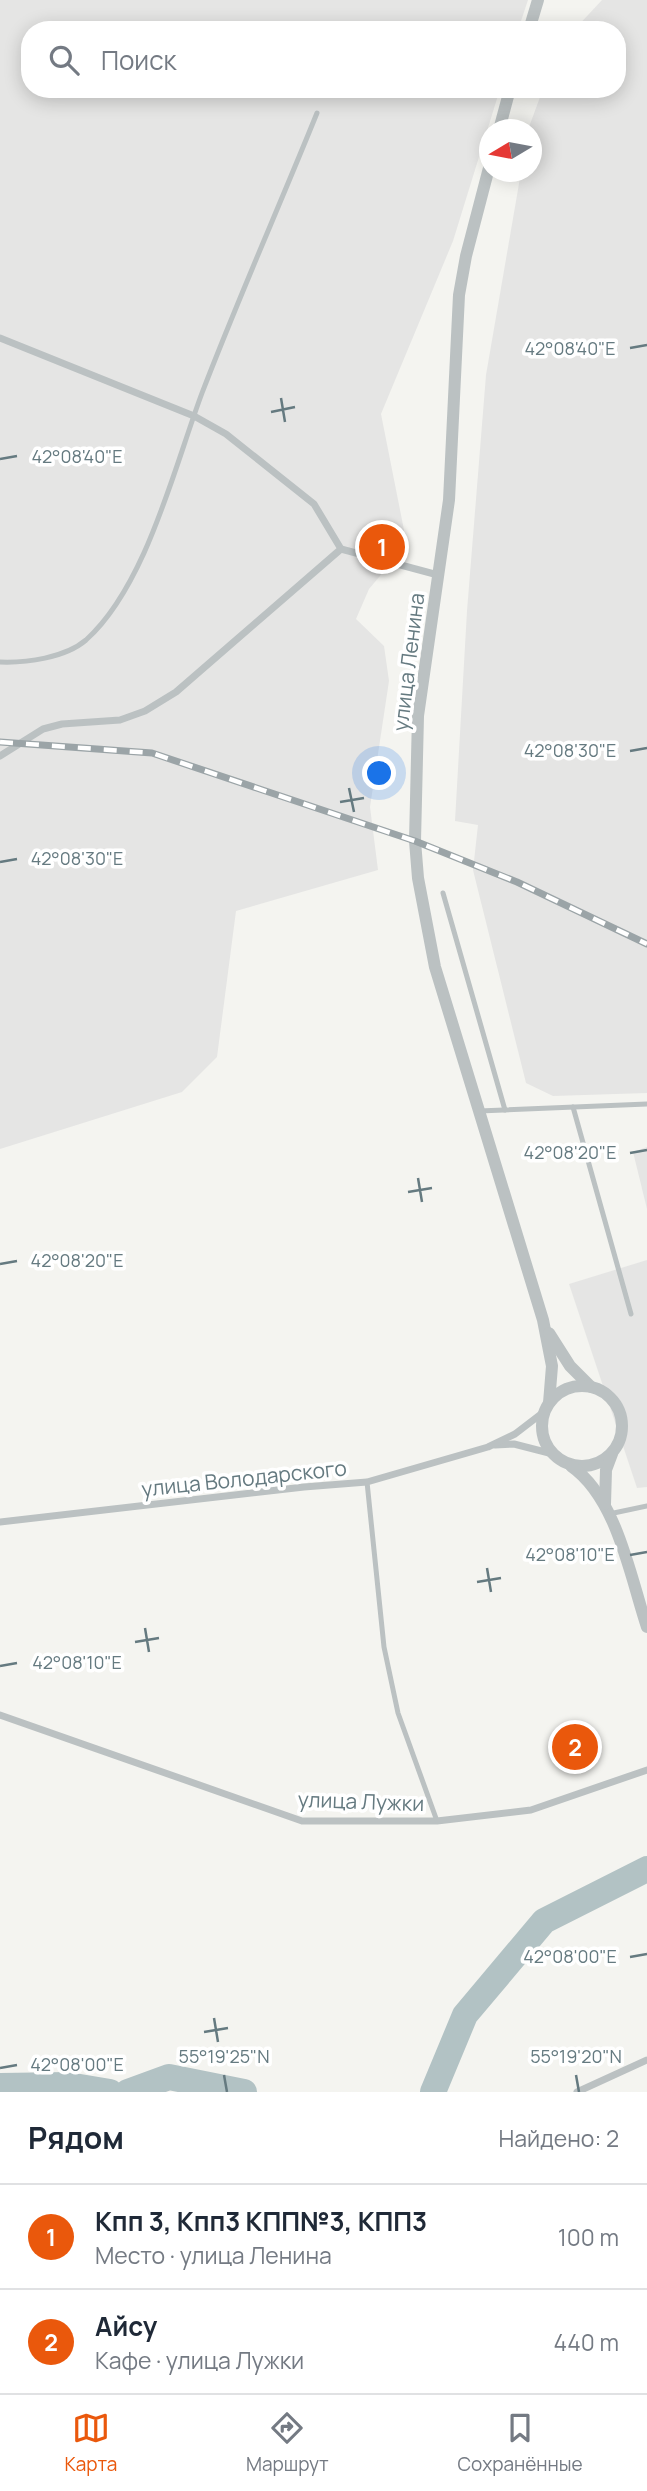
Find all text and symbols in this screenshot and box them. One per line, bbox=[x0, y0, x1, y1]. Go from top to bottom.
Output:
search box bbox=[21, 21, 626, 98]
icon: search bbox=[45, 41, 83, 79]
text: Поиск bbox=[101, 42, 176, 78]
north arrow bbox=[479, 119, 542, 182]
text: 42°08'40"E bbox=[525, 336, 616, 360]
text: 42°08'40"E bbox=[32, 444, 123, 468]
pin: 1 bbox=[359, 521, 405, 573]
street label: улица Ленина bbox=[386, 591, 430, 733]
text: 42°08'30"E bbox=[524, 738, 616, 762]
your location bbox=[362, 756, 396, 790]
text: 42°08'30"E bbox=[31, 846, 123, 870]
text: 42°08'20"E bbox=[524, 1140, 616, 1164]
text: 42°08'20"E bbox=[31, 1248, 123, 1272]
street label: улица Володарского bbox=[140, 1453, 348, 1503]
text: 42°08'10"E bbox=[525, 1542, 615, 1566]
text: 42°08'10"E bbox=[32, 1650, 122, 1674]
pin: 2 bbox=[552, 1721, 598, 1773]
street label: улица Лужки bbox=[297, 1785, 425, 1817]
text: 42°08'00"E bbox=[523, 1944, 617, 1968]
text: 55°19'25"N bbox=[179, 2044, 269, 2068]
text: 55°19'20"N bbox=[530, 2044, 622, 2068]
text: 42°08'00"E bbox=[30, 2052, 124, 2076]
text: Рядом bbox=[28, 2117, 124, 2158]
text: Найдено: 2 bbox=[498, 2122, 619, 2154]
text: Кпп 3, Кпп3 КПП№3, КПП3 bbox=[95, 2203, 427, 2239]
text: 1 bbox=[46, 2221, 56, 2253]
text: 100 m bbox=[558, 2221, 619, 2253]
text: Место · улица Ленина bbox=[95, 2239, 332, 2271]
text: Айсу bbox=[95, 2308, 157, 2344]
text: 2 bbox=[44, 2326, 58, 2358]
text: 440 m bbox=[554, 2326, 619, 2358]
text: Кафе · улица Лужки bbox=[95, 2344, 304, 2376]
tab: Карта bbox=[64, 2409, 117, 2477]
tab: Маршрут bbox=[246, 2409, 329, 2477]
tab: Сохранённые bbox=[458, 2409, 583, 2477]

